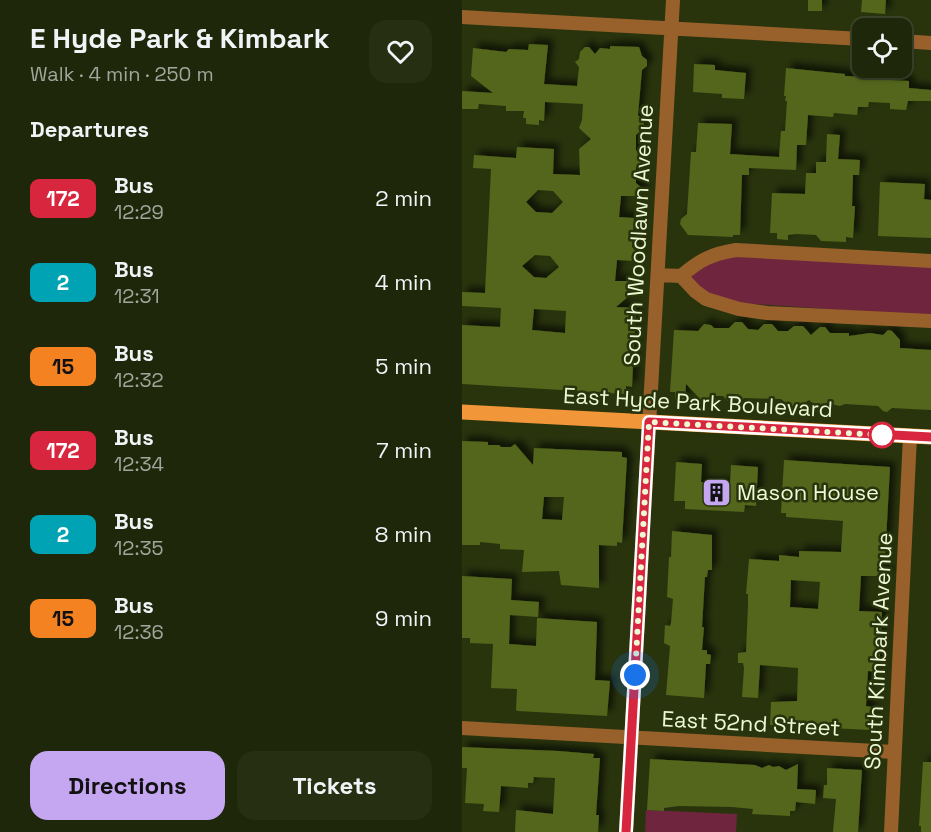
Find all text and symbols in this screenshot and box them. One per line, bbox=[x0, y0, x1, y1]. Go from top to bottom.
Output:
map controls bbox=[852, 18, 912, 78]
button: locate bbox=[852, 18, 912, 78]
text: E Hyde Park & Kimbark bbox=[30, 20, 330, 56]
button: heart bbox=[369, 20, 432, 83]
text: Walk · 4 min · 250 m bbox=[30, 61, 214, 87]
street label: South Woodlawn Avenue bbox=[617, 103, 659, 367]
text: Departures bbox=[30, 115, 149, 143]
text: Bus bbox=[114, 171, 154, 199]
text: 2 min bbox=[375, 184, 432, 212]
text: 172 bbox=[46, 185, 80, 212]
text: 12:29 bbox=[114, 199, 164, 225]
text: Bus bbox=[114, 255, 154, 283]
text: 4 min bbox=[375, 268, 432, 296]
text: 2 bbox=[57, 269, 69, 296]
text: 12:31 bbox=[114, 283, 160, 309]
text: Bus bbox=[114, 339, 154, 367]
text: 5 min bbox=[375, 352, 432, 380]
text: 15 bbox=[52, 353, 74, 380]
text: 12:32 bbox=[114, 367, 164, 393]
street label: East Hyde Park Boulevard bbox=[562, 381, 834, 423]
unlabelled marker bbox=[869, 422, 895, 448]
text: Bus bbox=[114, 423, 154, 451]
text: 7 min bbox=[376, 436, 432, 464]
text: 172 bbox=[46, 437, 80, 464]
text: 12:34 bbox=[114, 451, 164, 477]
building icon: Mason House bbox=[700, 476, 732, 508]
place label: Mason House bbox=[737, 478, 879, 506]
text: Bus bbox=[114, 507, 154, 535]
text: 8 min bbox=[375, 520, 432, 548]
text: 2 bbox=[57, 521, 69, 548]
street label: South Kimbark Avenue bbox=[858, 532, 898, 770]
text: 12:35 bbox=[114, 535, 164, 561]
text: Bus bbox=[114, 591, 154, 619]
text: 9 min bbox=[375, 604, 432, 632]
text: 15 bbox=[52, 605, 74, 632]
text: 12:36 bbox=[114, 619, 164, 645]
your location bbox=[620, 660, 650, 690]
street label: East 52nd Street bbox=[661, 704, 841, 742]
button: Directions bbox=[30, 751, 225, 820]
button: Tickets bbox=[237, 751, 432, 820]

